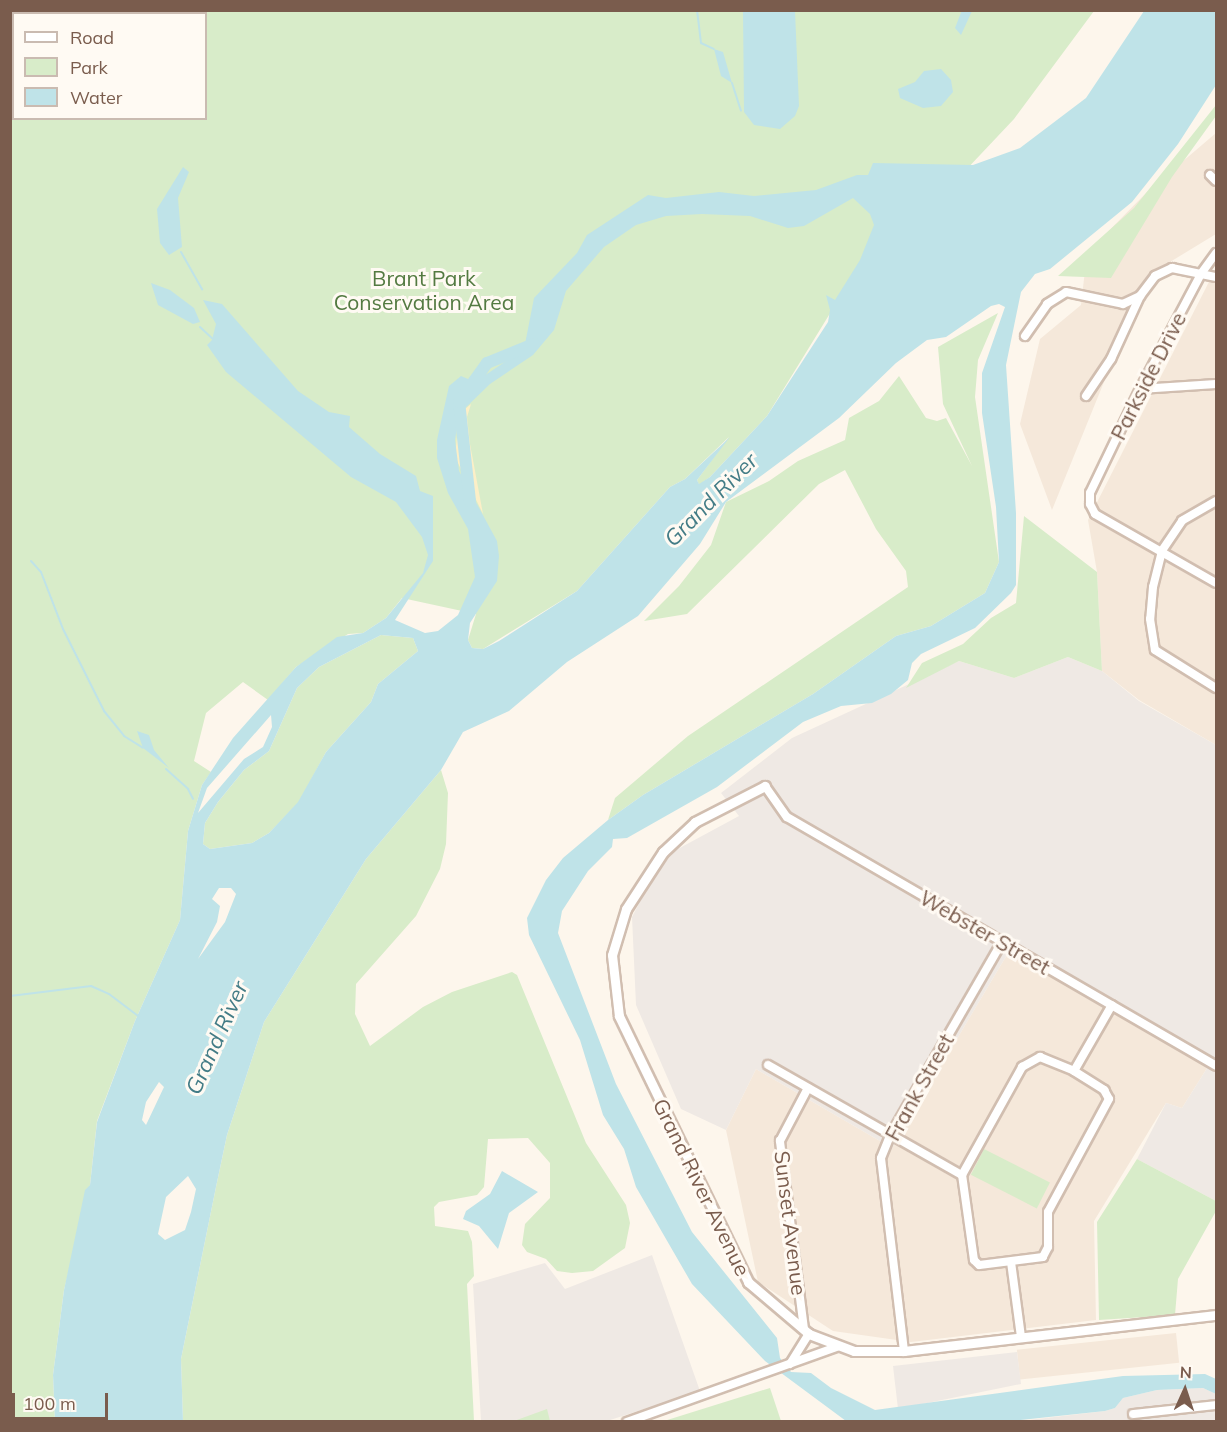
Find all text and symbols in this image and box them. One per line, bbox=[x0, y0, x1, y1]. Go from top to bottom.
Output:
legend bbox=[12, 12, 207, 120]
text: Road bbox=[70, 26, 114, 49]
text: Park bbox=[70, 56, 108, 79]
text: Water bbox=[70, 86, 122, 109]
park label: Brant Park Conservation Area bbox=[334, 265, 514, 315]
street label: Parkside Drive bbox=[1105, 308, 1191, 444]
water label: Grand River bbox=[659, 448, 763, 552]
street label: Webster Street bbox=[915, 885, 1055, 979]
water label: Grand River bbox=[180, 977, 254, 1099]
street label: Frank Street bbox=[879, 1029, 959, 1145]
street label: Grand River Avenue bbox=[648, 1094, 756, 1280]
street label: Sunset Avenue bbox=[770, 1149, 812, 1297]
north arrow bbox=[1155, 1360, 1215, 1420]
text: N bbox=[1179, 1362, 1193, 1382]
scale bar bbox=[15, 1381, 111, 1419]
text: 100 m bbox=[23, 1392, 76, 1415]

